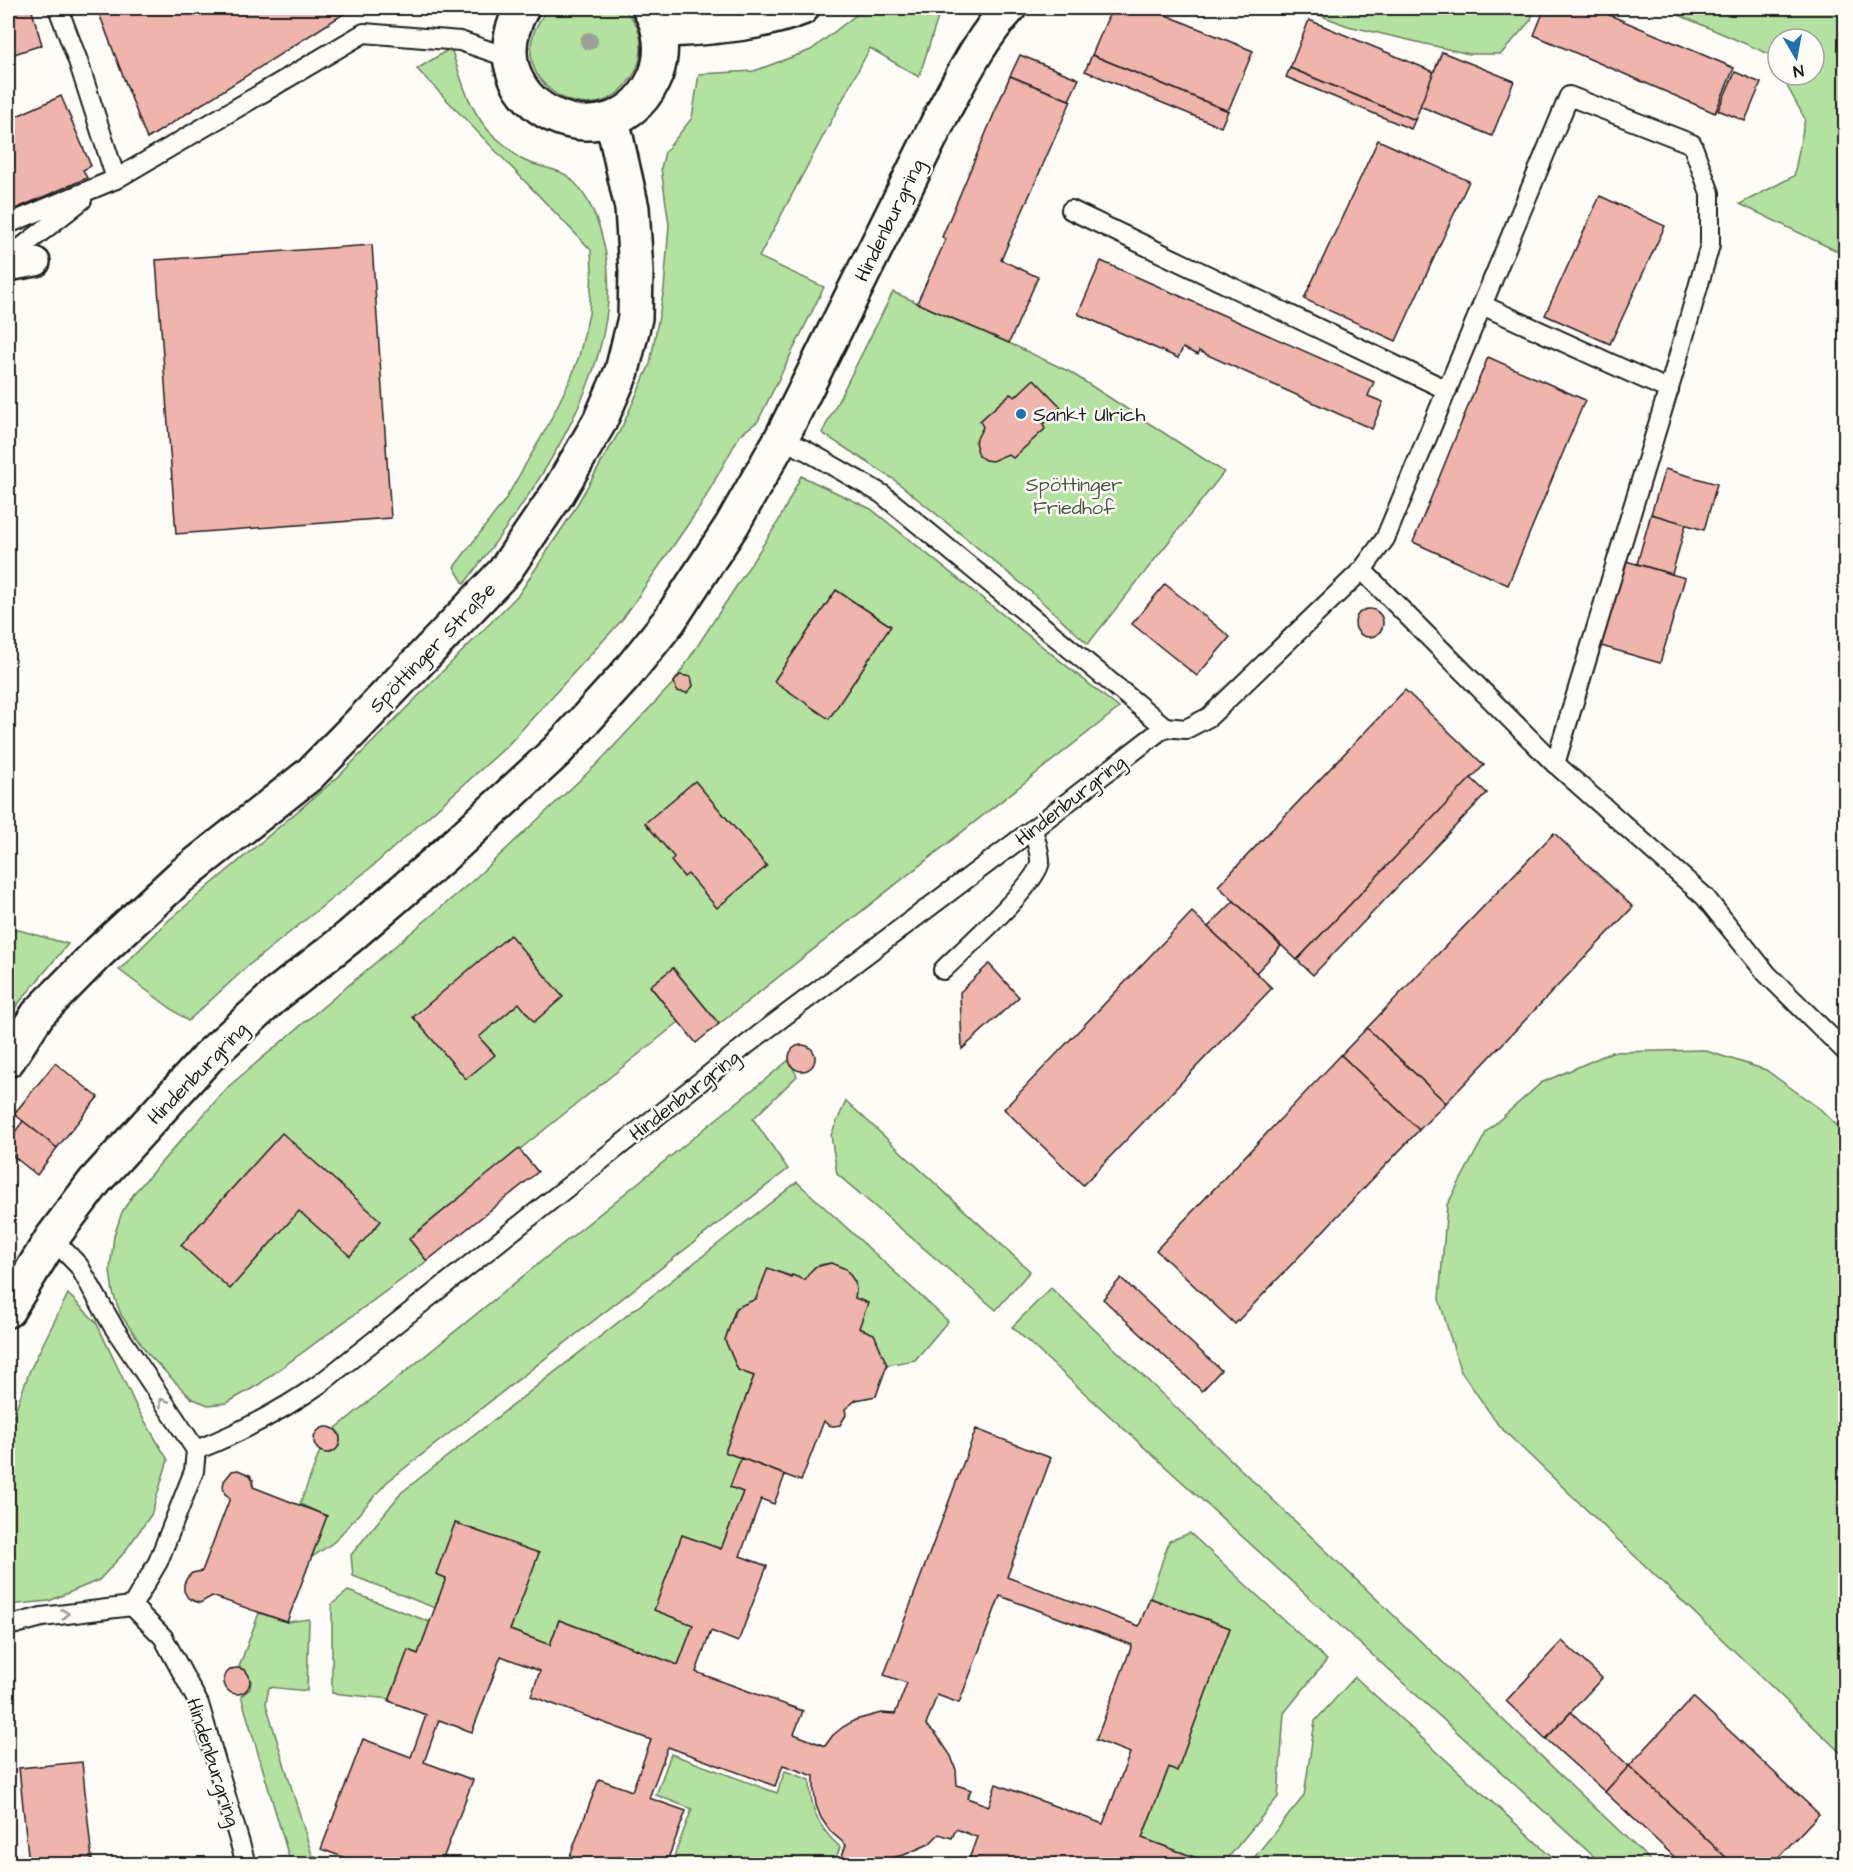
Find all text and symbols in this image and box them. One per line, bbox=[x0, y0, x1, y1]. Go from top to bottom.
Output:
north arrow bbox=[1766, 27, 1826, 87]
text: N bbox=[1792, 59, 1805, 82]
street label: Hindenburgring bbox=[848, 154, 933, 287]
place label: Sankt Ulrich bbox=[1033, 401, 1146, 429]
marker: Sankt Ulrich bbox=[1014, 407, 1028, 421]
park label: Spöttinger Friedhof bbox=[1026, 471, 1122, 522]
street label: Spöttinger Straße bbox=[363, 576, 503, 720]
street label: Hindenburgring bbox=[1009, 749, 1132, 854]
street label: Hindenburgring bbox=[141, 1016, 255, 1132]
street label: Hindenburgring bbox=[623, 1044, 746, 1149]
one-way arrow bbox=[159, 1397, 170, 1408]
one-way arrow bbox=[60, 1609, 69, 1621]
street label: Hindenburgring bbox=[178, 1695, 247, 1830]

